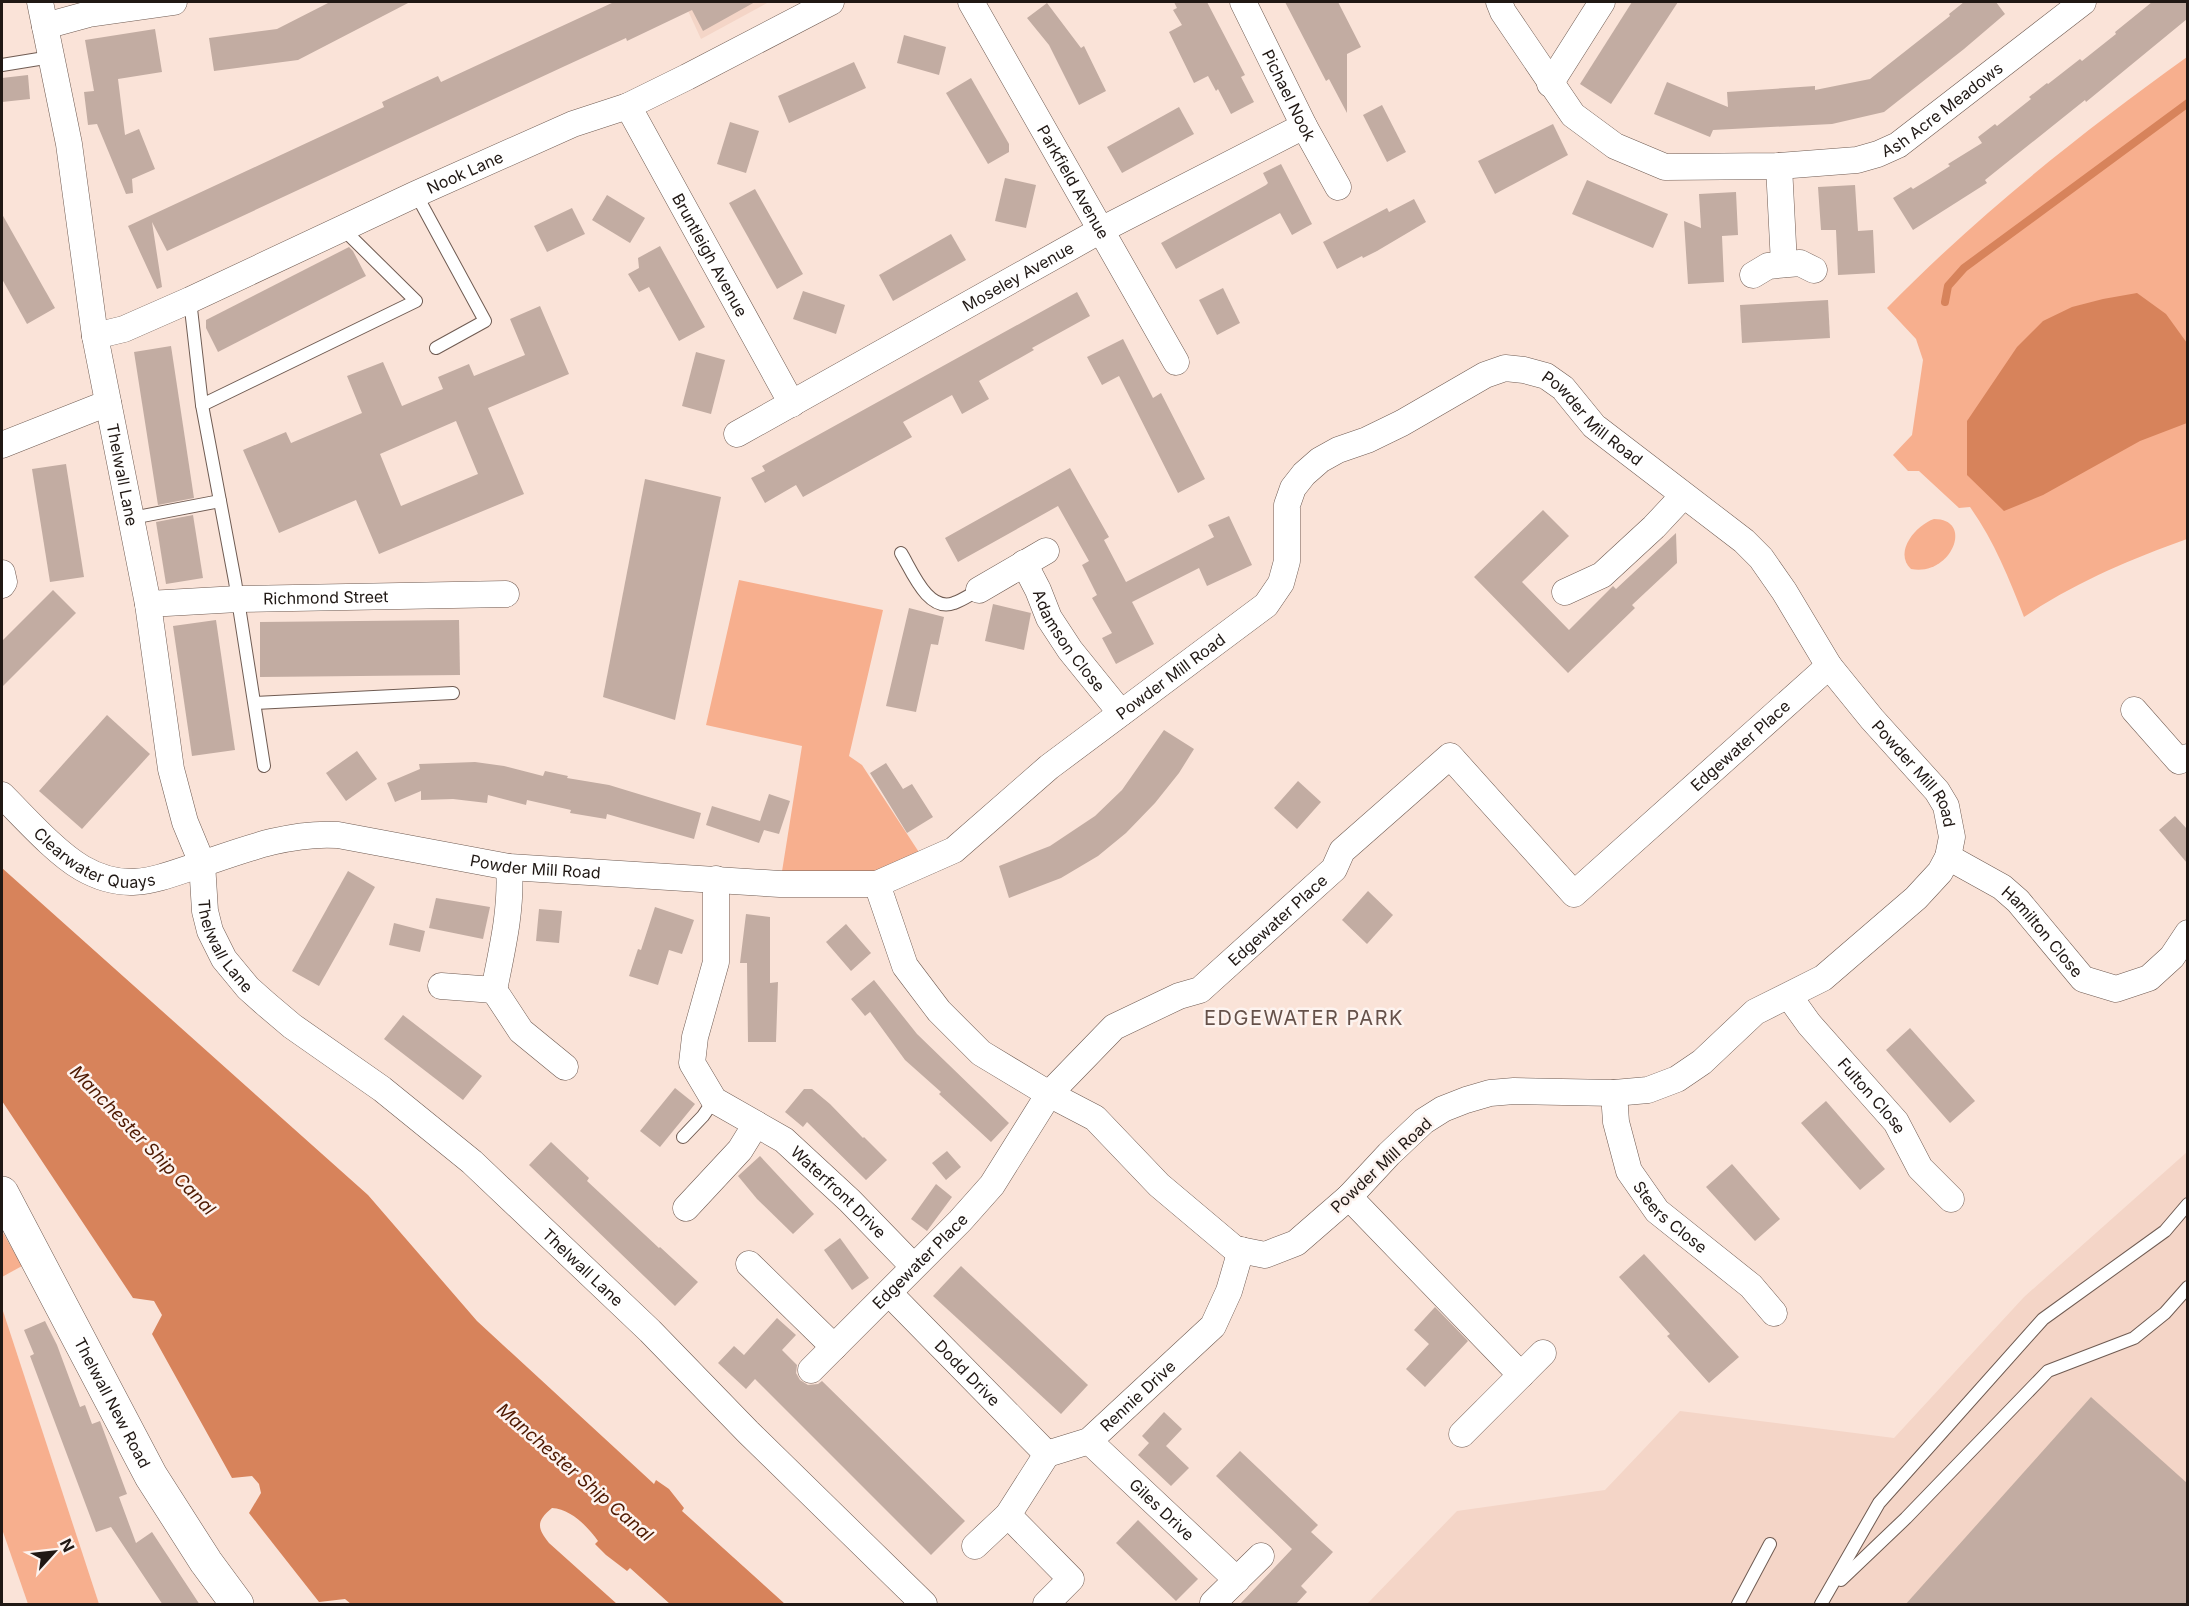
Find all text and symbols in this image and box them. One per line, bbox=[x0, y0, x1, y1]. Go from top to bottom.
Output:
street label: Pichael Nook bbox=[1258, 46, 1320, 145]
street label: Ash Acre Meadows bbox=[1878, 58, 2007, 161]
street label: Parkfield Avenue bbox=[1033, 121, 1114, 242]
street label: Nook Lane bbox=[424, 147, 506, 198]
street label: Bruntleigh Avenue bbox=[668, 190, 752, 320]
street label: Moseley Avenue bbox=[959, 237, 1077, 316]
street label: Powder Mill Road bbox=[1538, 366, 1647, 470]
street label: Thelwall Lane bbox=[103, 422, 142, 528]
street label: Richmond Street bbox=[263, 586, 389, 609]
street label: Adamson Close bbox=[1029, 587, 1110, 696]
street label: Powder Mill Road bbox=[1112, 629, 1229, 724]
street label: Edgewater Place bbox=[1686, 696, 1794, 795]
street label: Powder Mill Road bbox=[1868, 716, 1960, 829]
street label: Clearwater Quays bbox=[30, 823, 157, 892]
street label: Powder Mill Road bbox=[469, 850, 601, 883]
street label: Edgewater Place bbox=[1224, 870, 1331, 970]
street label: Hamilton Close bbox=[1998, 881, 2087, 981]
street label: Thelwall Lane bbox=[194, 899, 257, 996]
district label: EDGEWATER PARK bbox=[1204, 1006, 1404, 1030]
street label: Fulton Close bbox=[1834, 1054, 1910, 1137]
water label: Manchester Ship Canal bbox=[66, 1061, 220, 1220]
street label: Powder Mill Road bbox=[1326, 1113, 1436, 1217]
street label: Waterfront Drive bbox=[787, 1141, 890, 1242]
street label: Steers Close bbox=[1629, 1177, 1711, 1257]
street label: Edgewater Place bbox=[868, 1209, 972, 1313]
street label: Thelwall Lane bbox=[538, 1224, 627, 1310]
street label: Thelwall New Road bbox=[70, 1334, 155, 1471]
street label: Dodd Drive bbox=[931, 1336, 1004, 1410]
street label: Rennie Drive bbox=[1096, 1356, 1180, 1436]
water label: Manchester Ship Canal bbox=[493, 1399, 658, 1546]
street label: Giles Drive bbox=[1125, 1474, 1199, 1545]
north arrow bbox=[24, 1522, 84, 1582]
text: N bbox=[56, 1535, 79, 1555]

